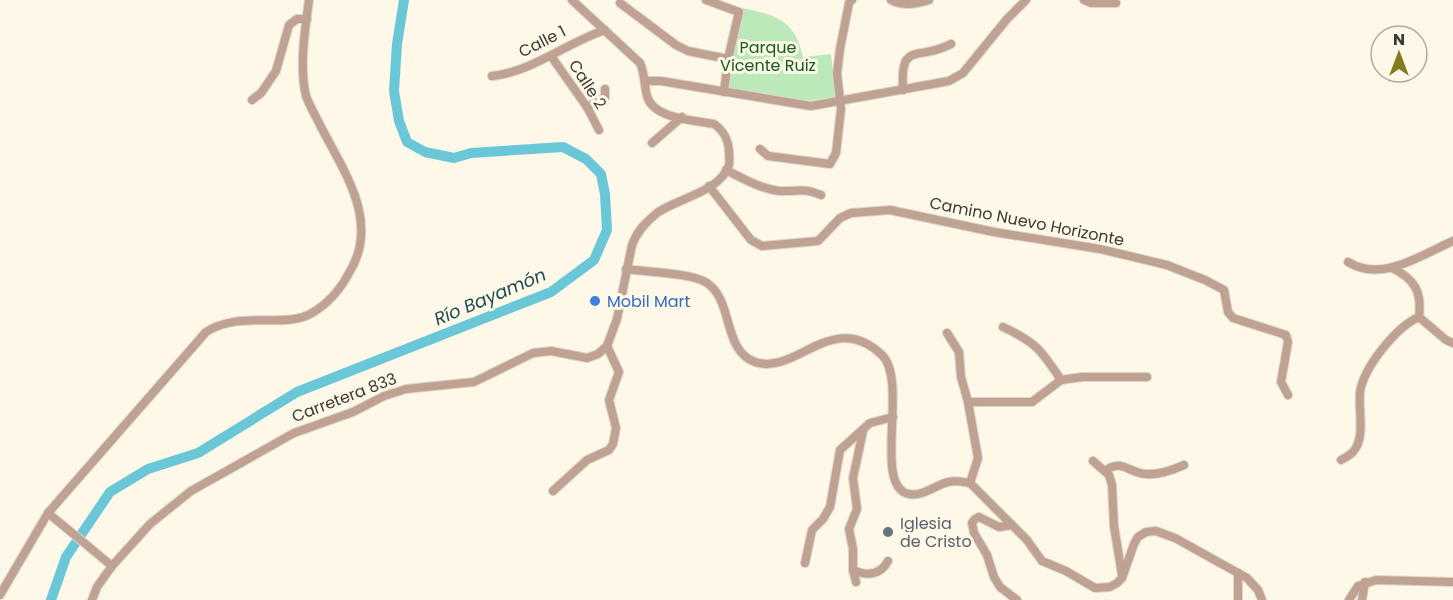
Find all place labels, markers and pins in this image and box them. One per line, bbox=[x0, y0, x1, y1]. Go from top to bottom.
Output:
place label: Mobil Mart bbox=[607, 290, 691, 313]
marker: Mobil Mart bbox=[588, 294, 602, 308]
place label: Iglesia de Cristo bbox=[900, 512, 972, 553]
marker: Iglesia de Cristo bbox=[881, 525, 895, 539]

